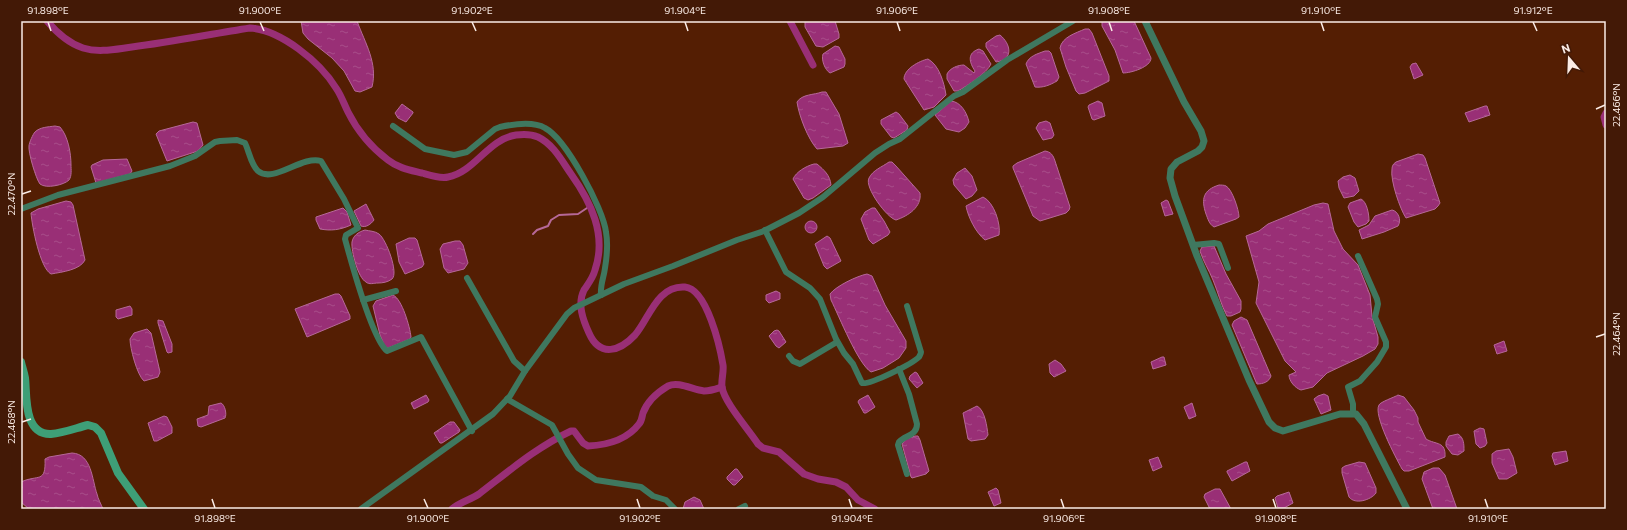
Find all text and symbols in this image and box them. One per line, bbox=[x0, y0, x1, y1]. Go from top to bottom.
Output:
text: 91.898°E bbox=[27, 4, 69, 16]
text: 91.900°E bbox=[239, 4, 281, 16]
text: 91.902°E bbox=[451, 4, 493, 16]
text: 91.904°E bbox=[664, 4, 706, 16]
text: 91.906°E bbox=[876, 4, 918, 16]
text: 91.908°E bbox=[1088, 4, 1130, 16]
text: 91.910°E bbox=[1301, 4, 1341, 16]
text: 91.912°E bbox=[1513, 4, 1553, 16]
north arrow bbox=[1549, 38, 1589, 78]
text: N bbox=[1560, 41, 1572, 56]
text: 22.466°N bbox=[1610, 83, 1622, 127]
text: 22.470°N bbox=[5, 172, 17, 216]
text: 22.464°N bbox=[1610, 312, 1622, 356]
text: 22.468°N bbox=[5, 400, 17, 444]
text: 91.898°E bbox=[194, 512, 236, 524]
text: 91.900°E bbox=[407, 512, 449, 524]
text: 91.902°E bbox=[619, 512, 661, 524]
text: 91.904°E bbox=[831, 512, 873, 524]
text: 91.906°E bbox=[1043, 512, 1085, 524]
text: 91.908°E bbox=[1255, 512, 1297, 524]
text: 91.910°E bbox=[1468, 512, 1508, 524]

